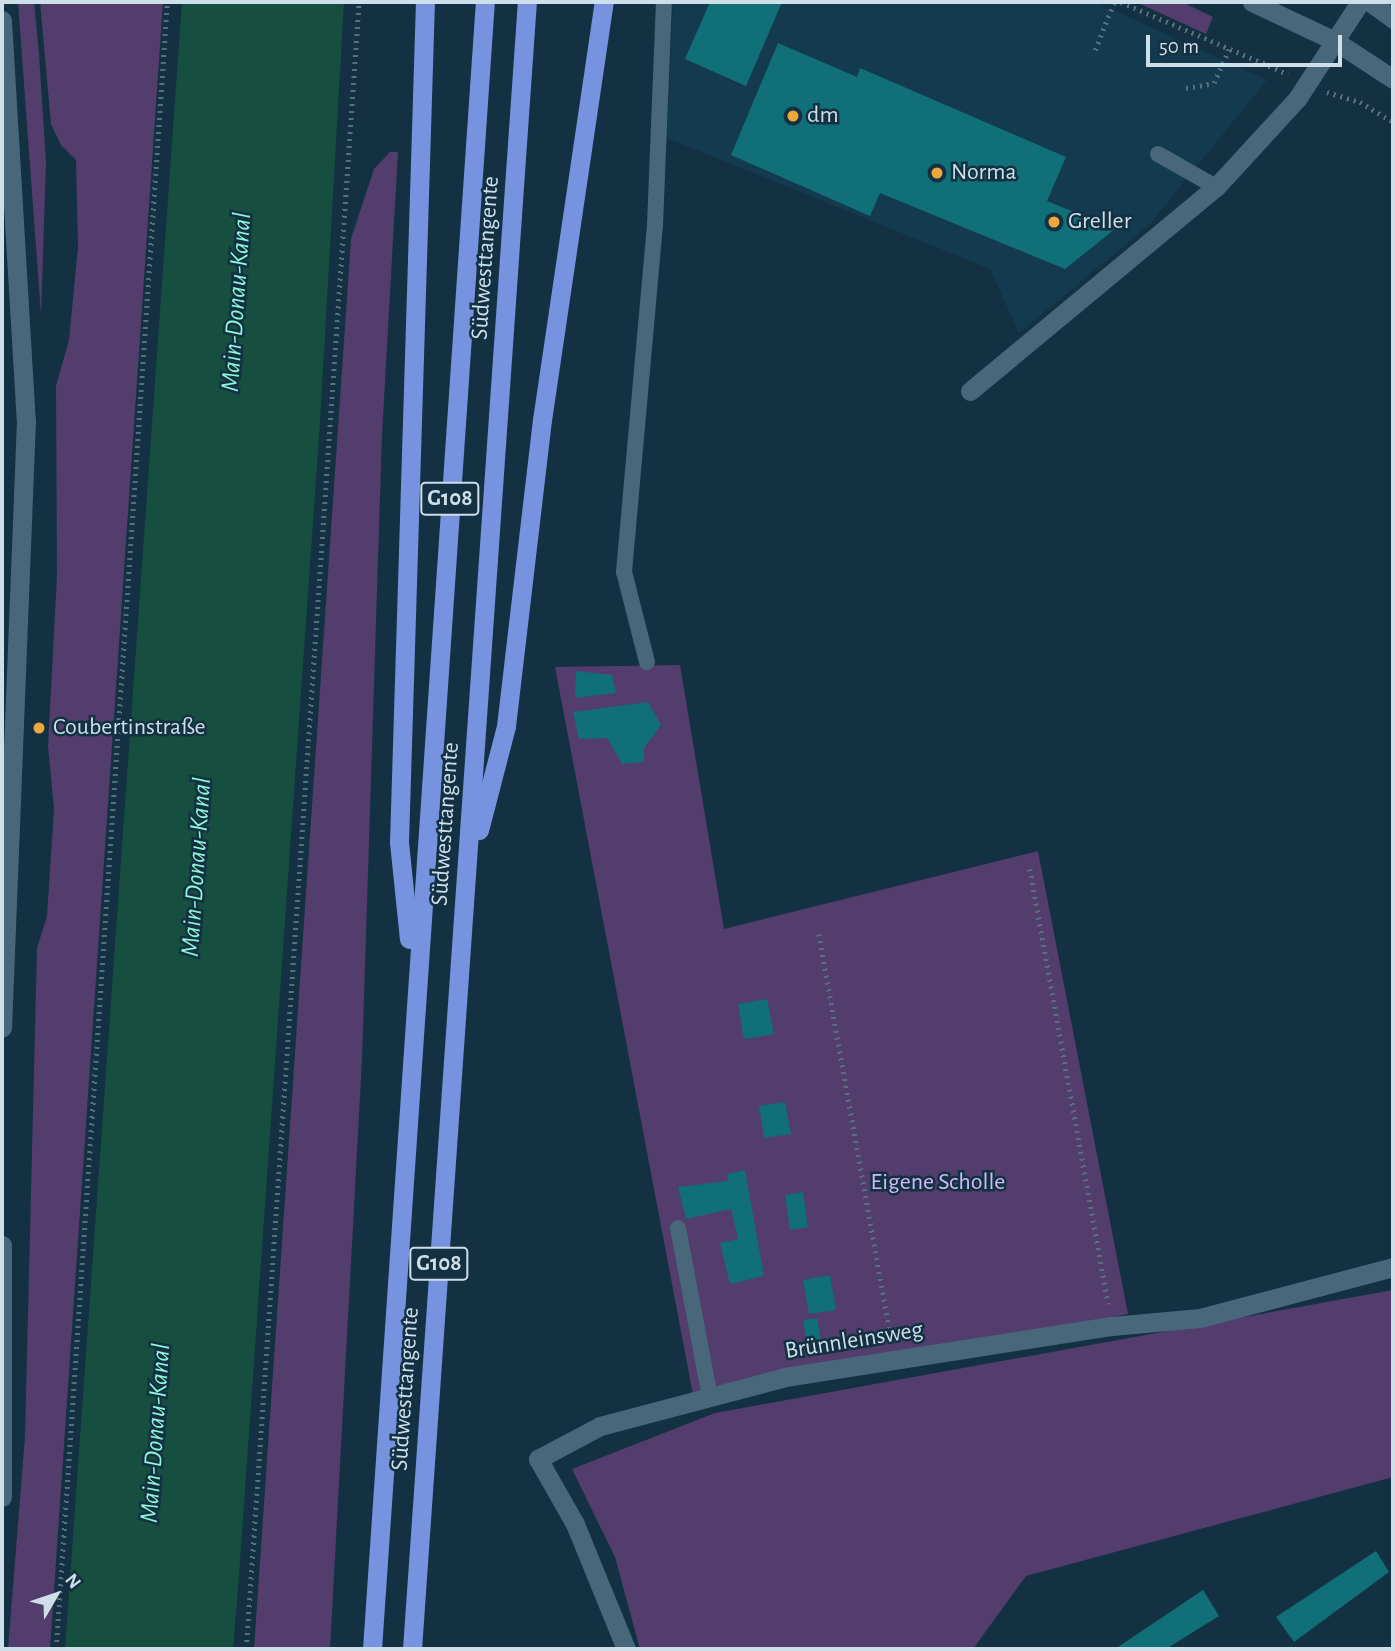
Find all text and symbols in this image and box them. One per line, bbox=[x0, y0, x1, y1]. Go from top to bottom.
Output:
scale bar bbox=[1150, 21, 1346, 65]
text: 50 m bbox=[1159, 36, 1199, 57]
place label: dm bbox=[807, 102, 839, 130]
marker: dm bbox=[785, 108, 801, 124]
place label: Norma bbox=[951, 159, 1016, 187]
marker: Norma bbox=[929, 165, 945, 181]
street label: Südwesttangente bbox=[466, 175, 506, 341]
place label: Greller bbox=[1068, 208, 1131, 236]
water label: Main-Donau-Kanal bbox=[215, 211, 259, 393]
marker: Greller bbox=[1046, 214, 1062, 230]
road number: G108 bbox=[420, 480, 480, 519]
place label: Coubertinstraße bbox=[53, 714, 206, 742]
marker: Coubertinstraße bbox=[31, 720, 47, 736]
street label: Südwesttangente bbox=[426, 741, 466, 907]
water label: Main-Donau-Kanal bbox=[175, 776, 219, 958]
park label: Eigene Scholle bbox=[871, 1169, 1005, 1197]
road number: G108 bbox=[409, 1245, 469, 1284]
street label: Südwesttangente bbox=[386, 1306, 426, 1472]
street label: Brünnleinsweg bbox=[783, 1316, 925, 1366]
water label: Main-Donau-Kanal bbox=[134, 1342, 178, 1524]
north arrow bbox=[21, 1560, 91, 1630]
text: N bbox=[61, 1570, 84, 1593]

